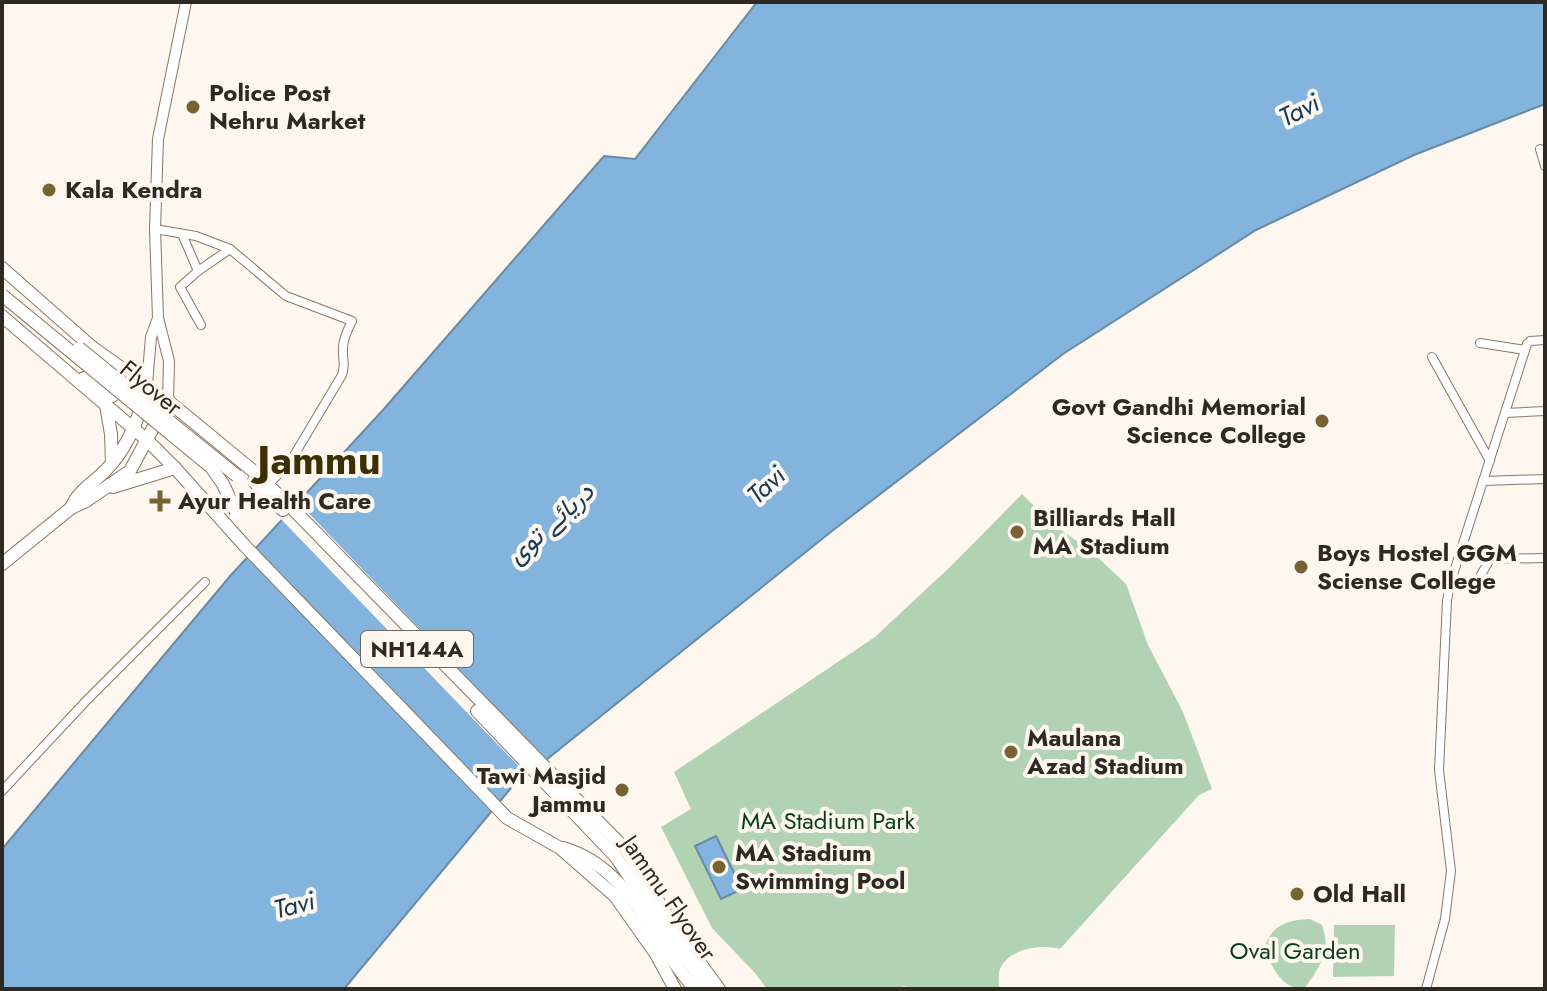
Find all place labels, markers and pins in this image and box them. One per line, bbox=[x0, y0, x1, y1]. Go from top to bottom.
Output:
place label: Police Post Nehru Market bbox=[209, 75, 366, 138]
marker: Police Post Nehru Market bbox=[184, 98, 202, 116]
place label: Kala Kendra bbox=[65, 172, 203, 207]
marker: Kala Kendra bbox=[40, 181, 58, 199]
place label: Govt Gandhi Memorial Science College bbox=[1052, 389, 1306, 452]
marker: Govt Gandhi Memorial Science College bbox=[1313, 412, 1331, 430]
place label: Ayur Health Care bbox=[177, 483, 371, 518]
marker: Ayur Health Care bbox=[149, 490, 171, 512]
place label: Billiards Hall MA Stadium bbox=[1033, 500, 1176, 563]
marker: Billiards Hall MA Stadium bbox=[1008, 523, 1026, 541]
place label: Boys Hostel GGM Sciense College bbox=[1317, 535, 1517, 598]
marker: Boys Hostel GGM Sciense College bbox=[1292, 558, 1310, 576]
place label: Maulana Azad Stadium bbox=[1026, 720, 1184, 783]
marker: Maulana Azad Stadium bbox=[1002, 743, 1020, 761]
place label: Tawi Masjid Jammu bbox=[477, 758, 606, 821]
marker: Tawi Masjid Jammu bbox=[613, 781, 631, 799]
place label: MA Stadium Swimming Pool bbox=[735, 835, 906, 898]
marker: MA Stadium Swimming Pool bbox=[710, 858, 728, 876]
place label: Old Hall bbox=[1313, 876, 1406, 911]
marker: Old Hall bbox=[1288, 885, 1306, 903]

